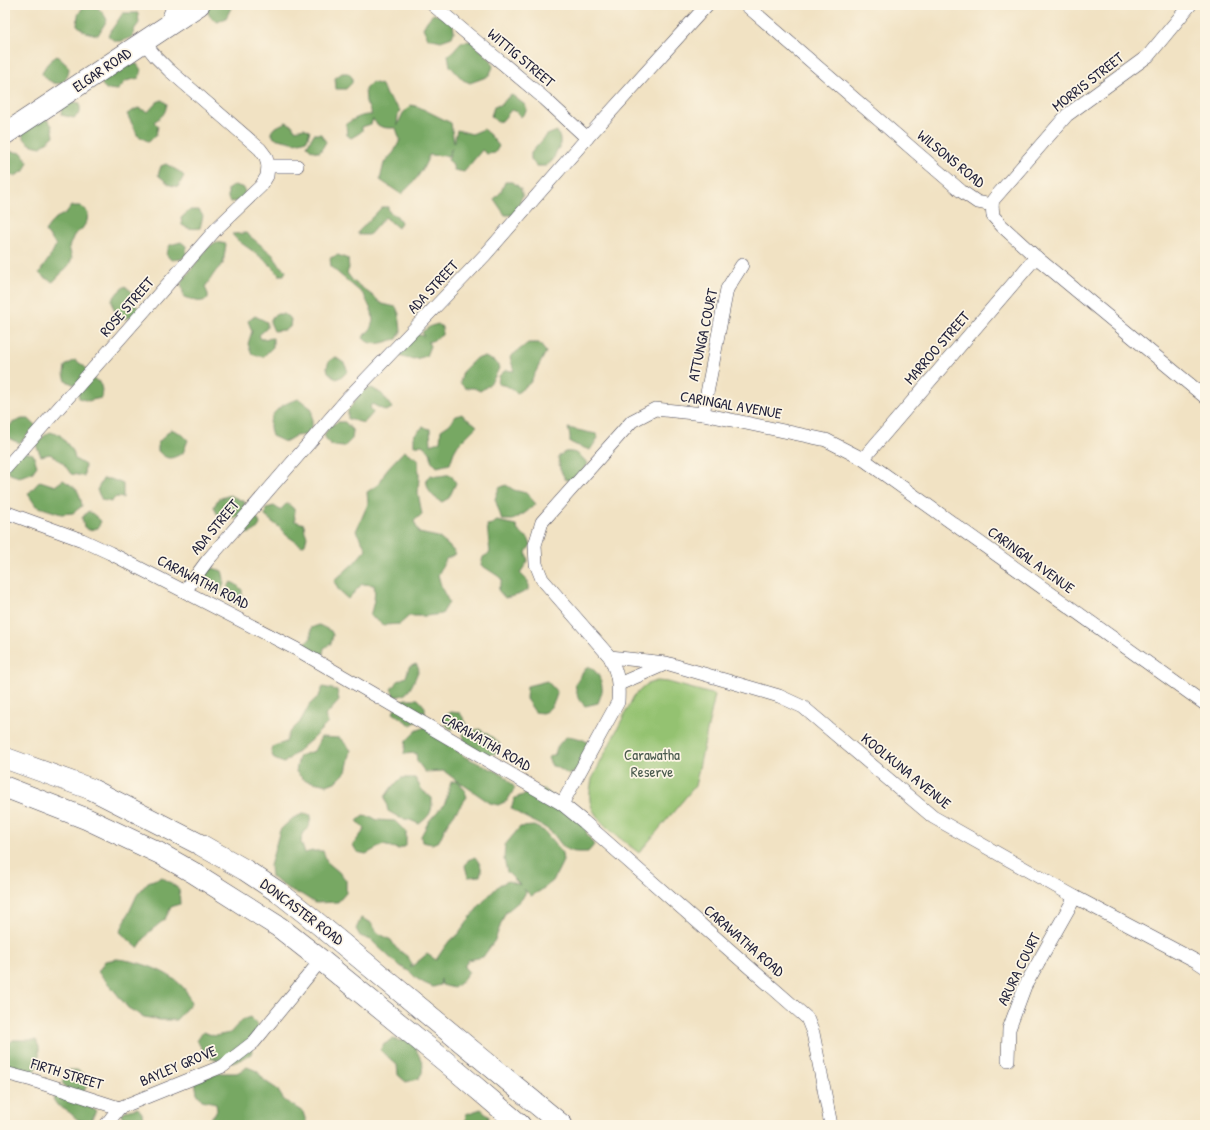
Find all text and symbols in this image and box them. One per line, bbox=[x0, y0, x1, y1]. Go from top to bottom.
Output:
street label: WITTIG STREET bbox=[483, 23, 560, 93]
street label: ELGAR ROAD bbox=[68, 42, 136, 97]
street label: MORRIS STREET bbox=[1047, 46, 1129, 116]
street label: WILSONS ROAD bbox=[913, 125, 990, 193]
street label: ADA STREET bbox=[402, 255, 464, 318]
street label: ROSE STREET bbox=[95, 271, 159, 341]
street label: ATTUNGA COURT bbox=[682, 286, 723, 383]
street label: MARROO STREET bbox=[899, 306, 975, 389]
street label: CARINGAL AVENUE bbox=[679, 385, 784, 424]
street label: ADA STREET bbox=[185, 494, 245, 559]
street label: CARINGAL AVENUE bbox=[984, 521, 1079, 598]
street label: CARAWATHA ROAD bbox=[154, 549, 254, 614]
street label: CARAWATHA ROAD bbox=[437, 707, 536, 776]
street label: KOOLKUNA AVENUE bbox=[857, 728, 956, 814]
park label: Carawatha Reserve bbox=[624, 744, 680, 782]
street label: DONCASTER ROAD bbox=[256, 873, 349, 950]
street label: CARAWATHA ROAD bbox=[699, 900, 790, 982]
street label: ARURA COURT bbox=[992, 928, 1046, 1009]
street label: BAYLEY GROVE bbox=[136, 1040, 220, 1091]
street label: FIRTH STREET bbox=[28, 1052, 107, 1095]

